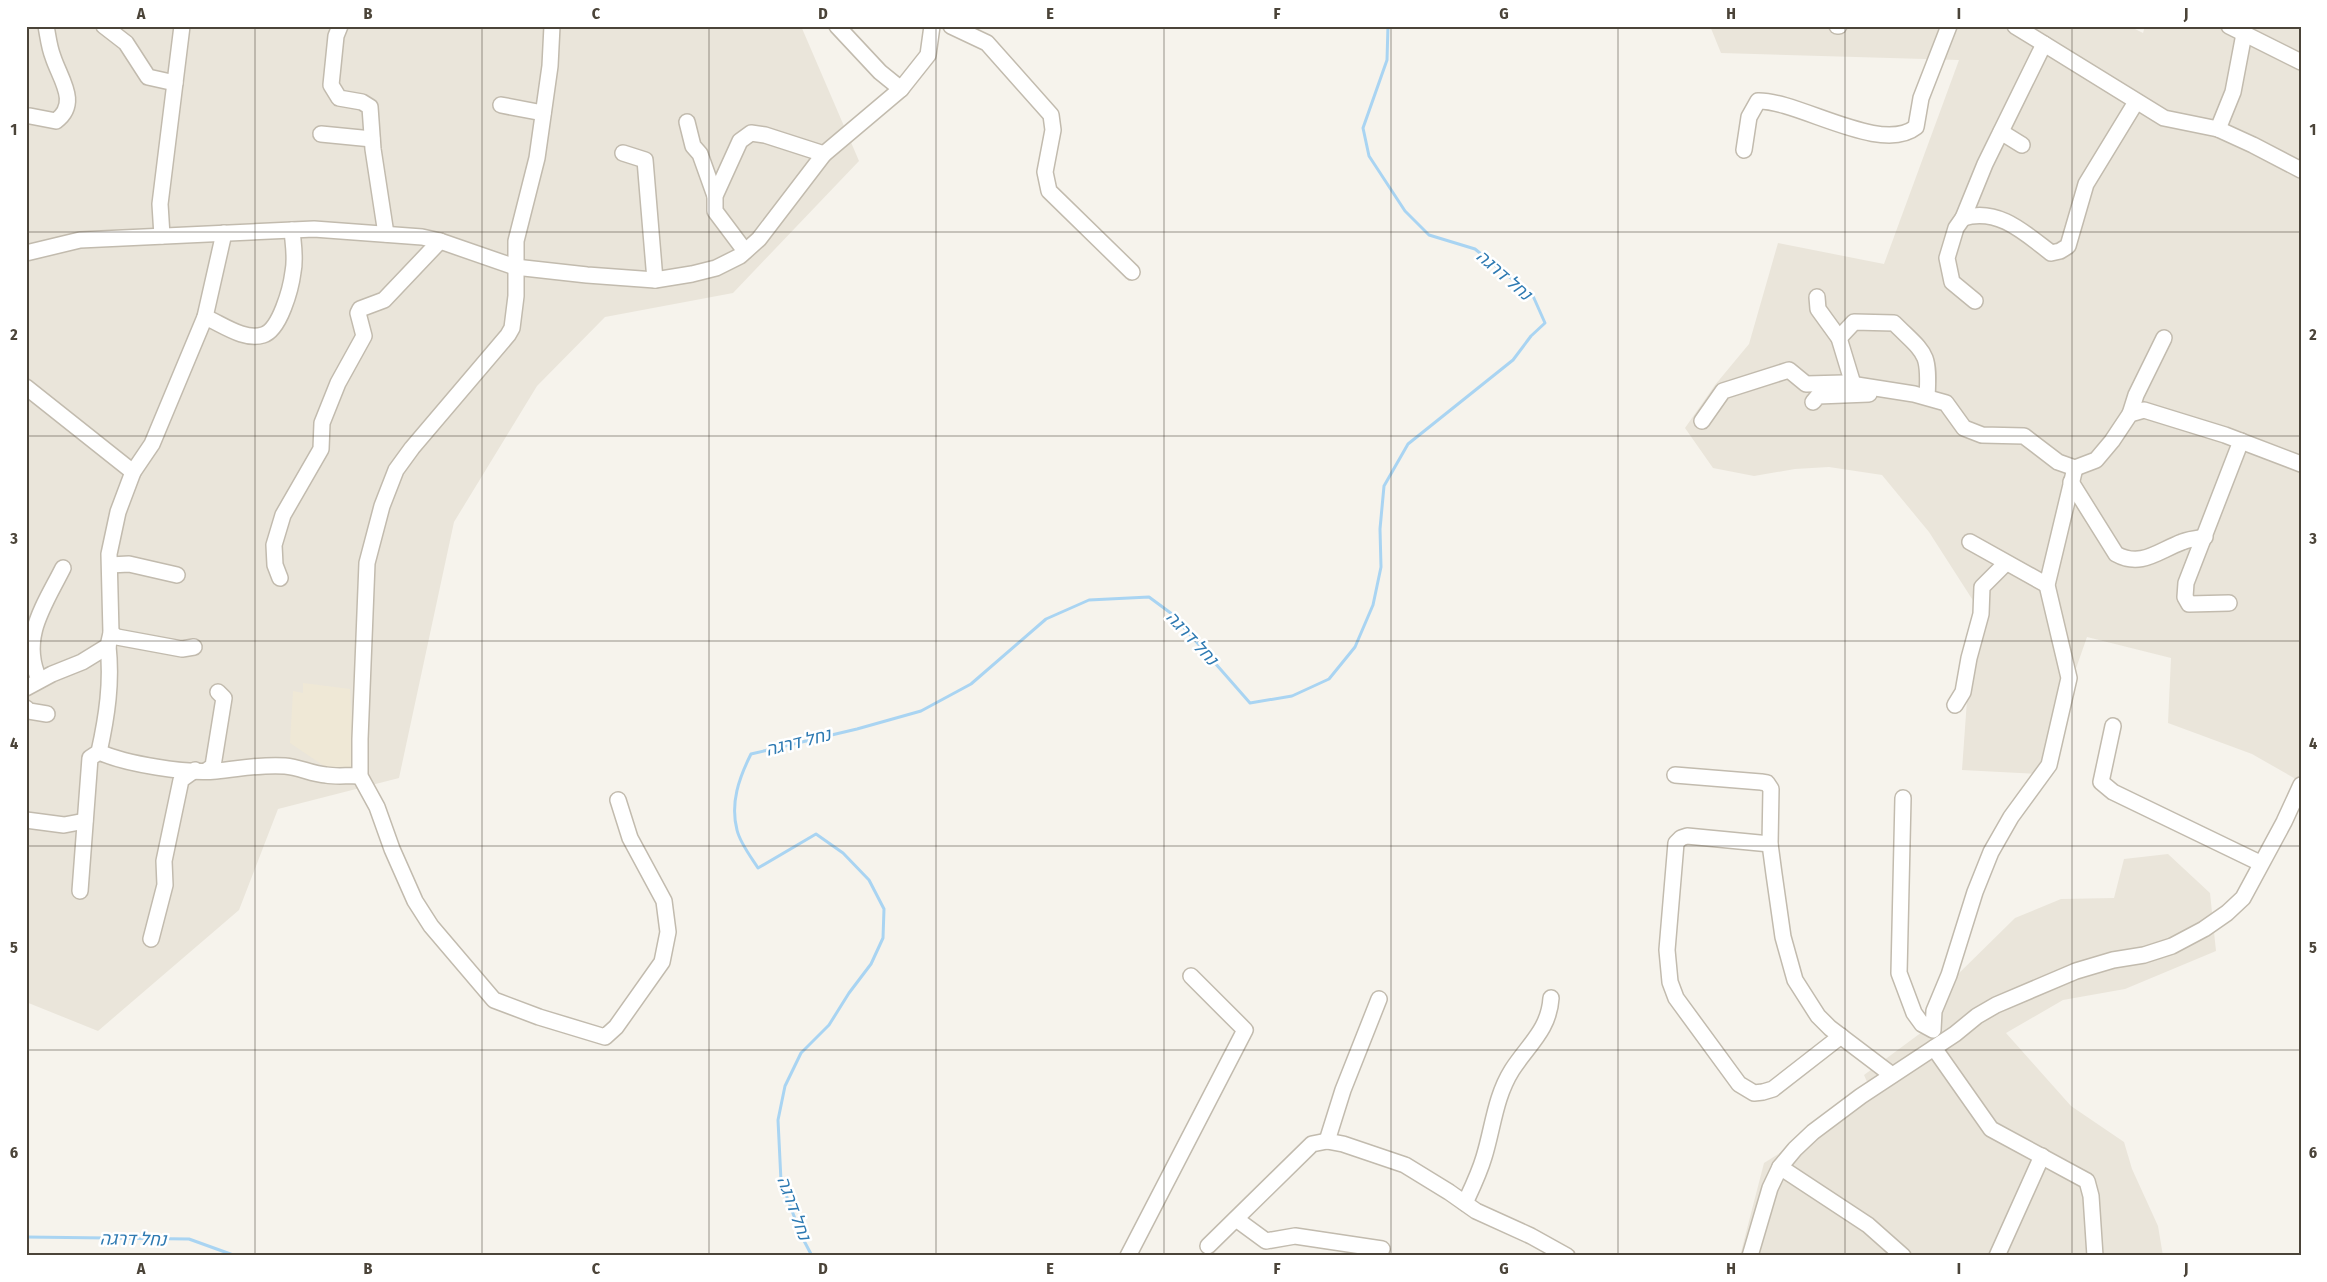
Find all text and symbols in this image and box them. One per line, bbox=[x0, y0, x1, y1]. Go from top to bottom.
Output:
text: A bbox=[136, 4, 146, 23]
text: B bbox=[364, 4, 373, 23]
text: C bbox=[592, 4, 601, 23]
text: D bbox=[818, 4, 828, 23]
text: E bbox=[1046, 4, 1054, 23]
text: F bbox=[1273, 4, 1281, 23]
text: G bbox=[1499, 4, 1509, 23]
text: H bbox=[1726, 4, 1736, 23]
text: I bbox=[1957, 4, 1961, 23]
text: J bbox=[2183, 4, 2188, 23]
text: 1 bbox=[11, 120, 17, 139]
text: 1 bbox=[2310, 120, 2316, 139]
water label: נחל דרגה bbox=[1472, 245, 1537, 306]
text: 2 bbox=[9, 325, 18, 344]
text: 2 bbox=[2308, 325, 2317, 344]
text: 3 bbox=[9, 529, 18, 548]
text: 3 bbox=[2308, 529, 2317, 548]
water label: נחל דרגה bbox=[1161, 606, 1224, 671]
water label: נחל דרגה bbox=[763, 723, 834, 761]
text: 4 bbox=[10, 734, 18, 753]
text: 4 bbox=[2309, 734, 2317, 753]
text: 5 bbox=[10, 938, 18, 957]
text: 5 bbox=[2309, 938, 2317, 957]
text: 6 bbox=[10, 1143, 18, 1162]
text: 6 bbox=[2309, 1143, 2317, 1162]
water label: נחל דרגה bbox=[772, 1173, 816, 1244]
water label: נחל דרגה bbox=[100, 1227, 168, 1251]
text: A bbox=[136, 1259, 146, 1278]
text: B bbox=[364, 1259, 373, 1278]
text: C bbox=[592, 1259, 601, 1278]
text: D bbox=[818, 1259, 828, 1278]
text: E bbox=[1046, 1259, 1054, 1278]
text: F bbox=[1273, 1259, 1281, 1278]
text: G bbox=[1499, 1259, 1509, 1278]
text: H bbox=[1726, 1259, 1736, 1278]
text: I bbox=[1957, 1259, 1961, 1278]
text: J bbox=[2183, 1259, 2188, 1278]

